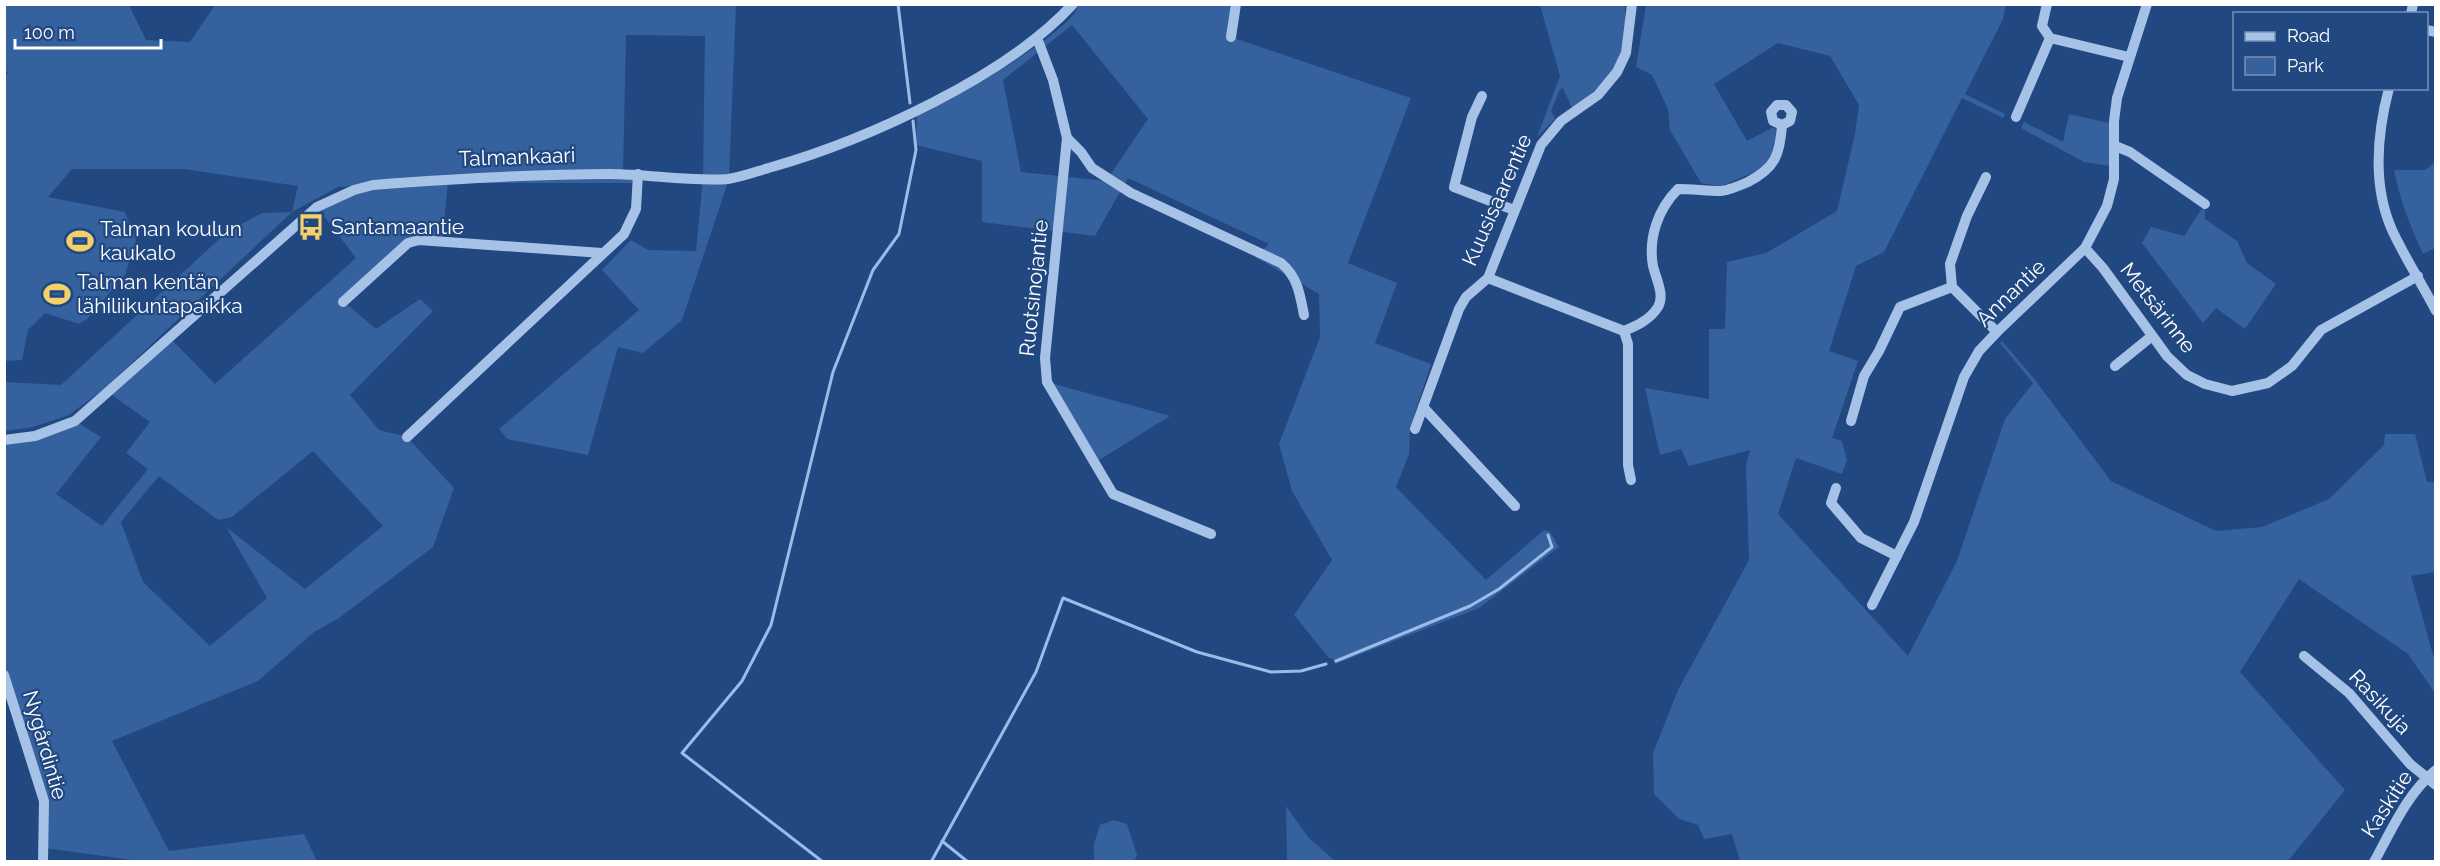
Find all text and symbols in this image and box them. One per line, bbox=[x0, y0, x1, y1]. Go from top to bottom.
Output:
scale bar bbox=[15, 12, 160, 50]
legend bbox=[2233, 12, 2428, 90]
text: 100 m bbox=[24, 22, 75, 43]
text: Road bbox=[2287, 25, 2330, 46]
text: Park bbox=[2287, 55, 2324, 76]
street label: Kuusisaarentie bbox=[1456, 130, 1537, 269]
street label: Talmankaari bbox=[458, 142, 576, 171]
bus stop icon: Santamaantie bbox=[296, 212, 326, 242]
place label: Santamaantie bbox=[331, 214, 464, 239]
place label: Talman koulun kaukalo bbox=[100, 216, 242, 265]
street label: Ruotsinojantie bbox=[1014, 218, 1053, 357]
sports icon: Talman koulun kaukalo bbox=[65, 226, 95, 256]
street label: Annantie bbox=[1971, 254, 2050, 332]
street label: Metsärinne bbox=[2115, 257, 2201, 358]
place label: Talman kentän lähiliikuntapaikka bbox=[77, 269, 243, 318]
sports icon: Talman kentän lähiliikuntapaikka bbox=[42, 279, 72, 309]
street label: Rasikuja bbox=[2344, 664, 2417, 739]
street label: Nygårdintie bbox=[18, 687, 73, 802]
street label: Kaskitie bbox=[2356, 766, 2417, 842]

